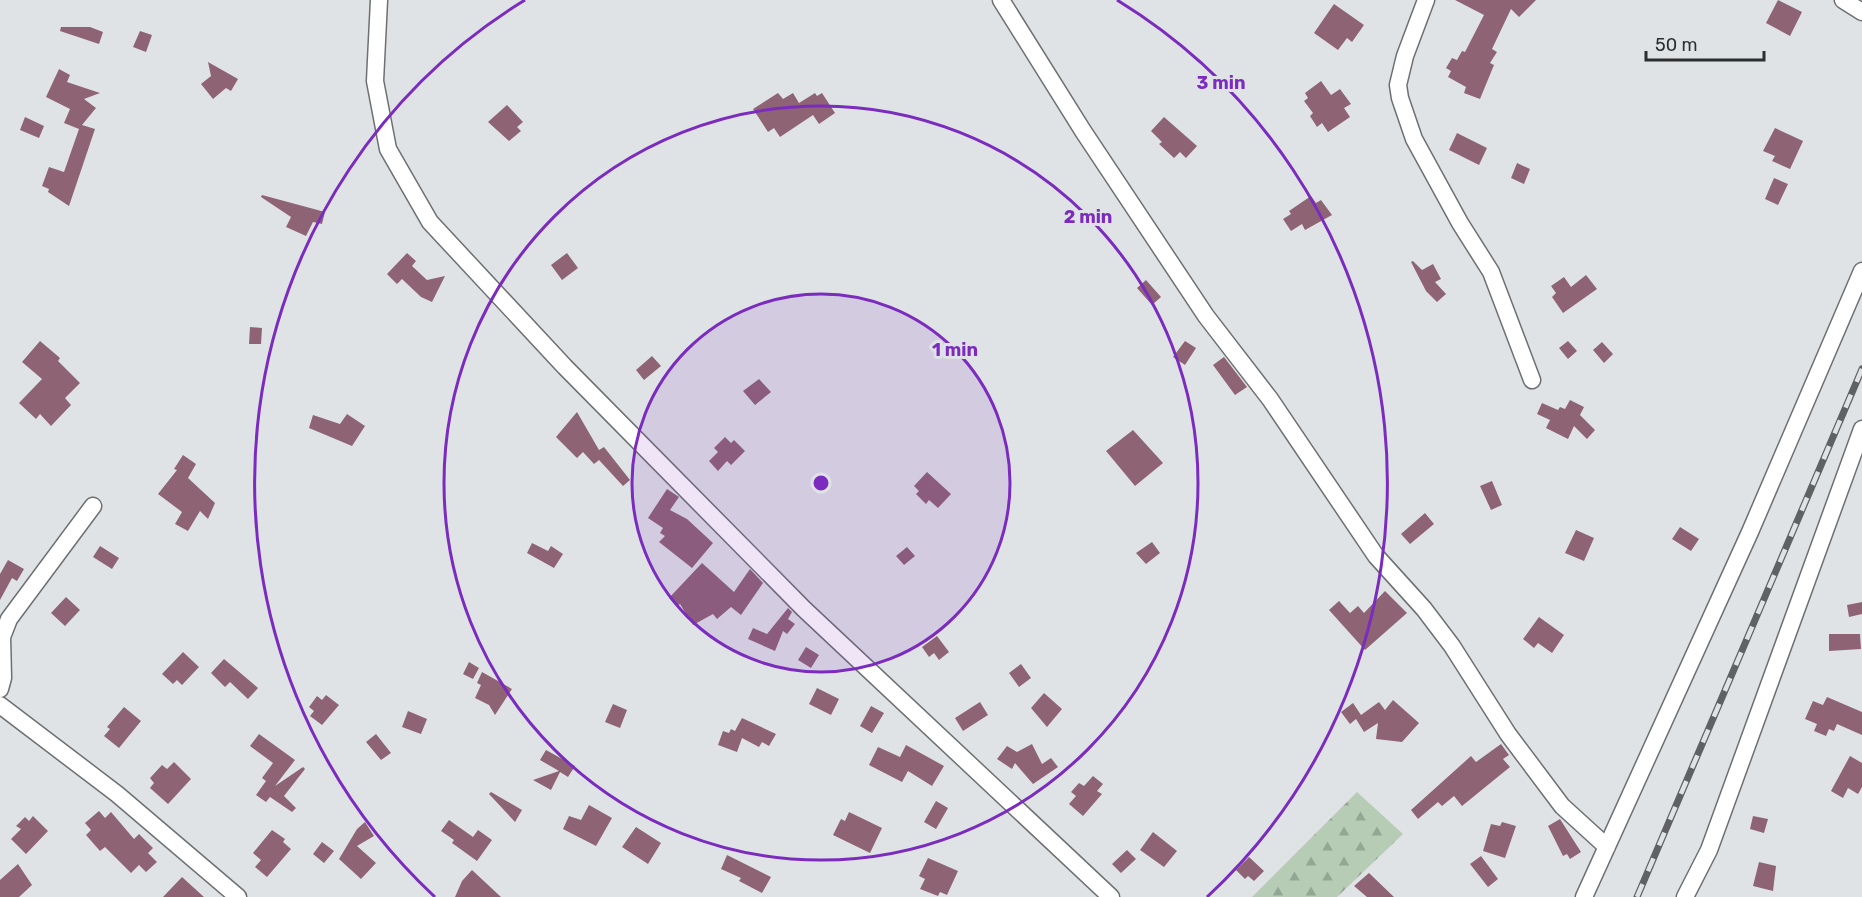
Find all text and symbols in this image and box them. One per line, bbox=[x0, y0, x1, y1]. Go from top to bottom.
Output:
scale bar bbox=[1646, 24, 1764, 62]
text: 50 m bbox=[1655, 34, 1698, 56]
text: 3 min bbox=[1197, 72, 1245, 94]
text: 2 min bbox=[1064, 206, 1112, 228]
text: 1 min bbox=[932, 339, 978, 361]
centre of rings bbox=[811, 473, 831, 493]

